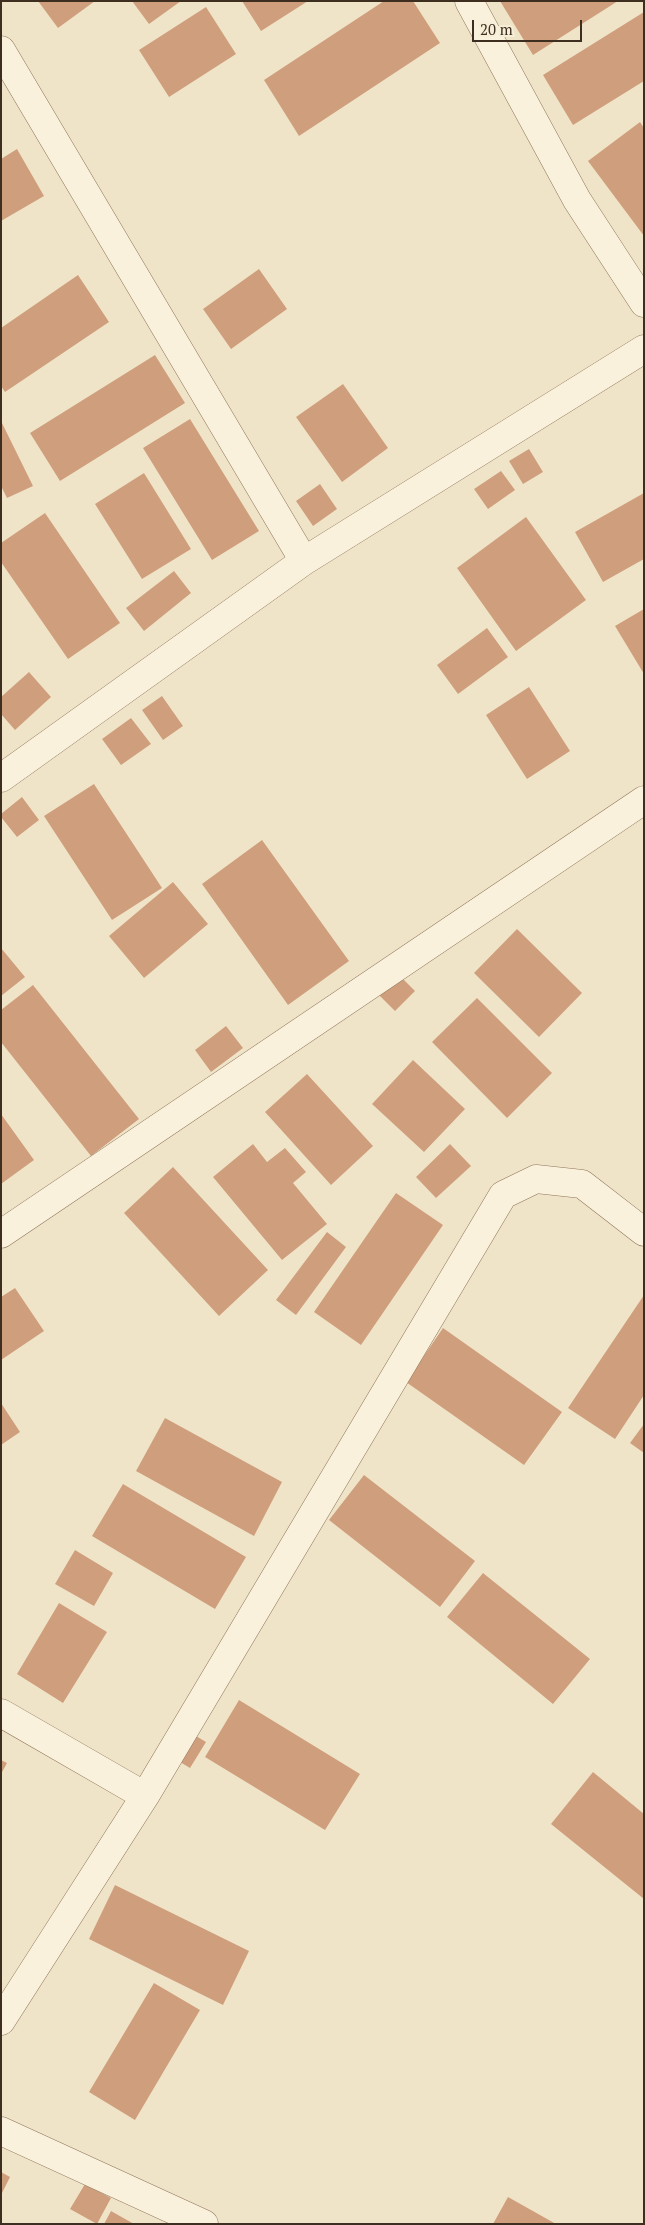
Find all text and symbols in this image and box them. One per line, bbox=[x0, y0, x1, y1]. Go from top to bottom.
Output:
scale bar bbox=[475, 10, 585, 42]
text: 20 m bbox=[480, 19, 513, 39]

